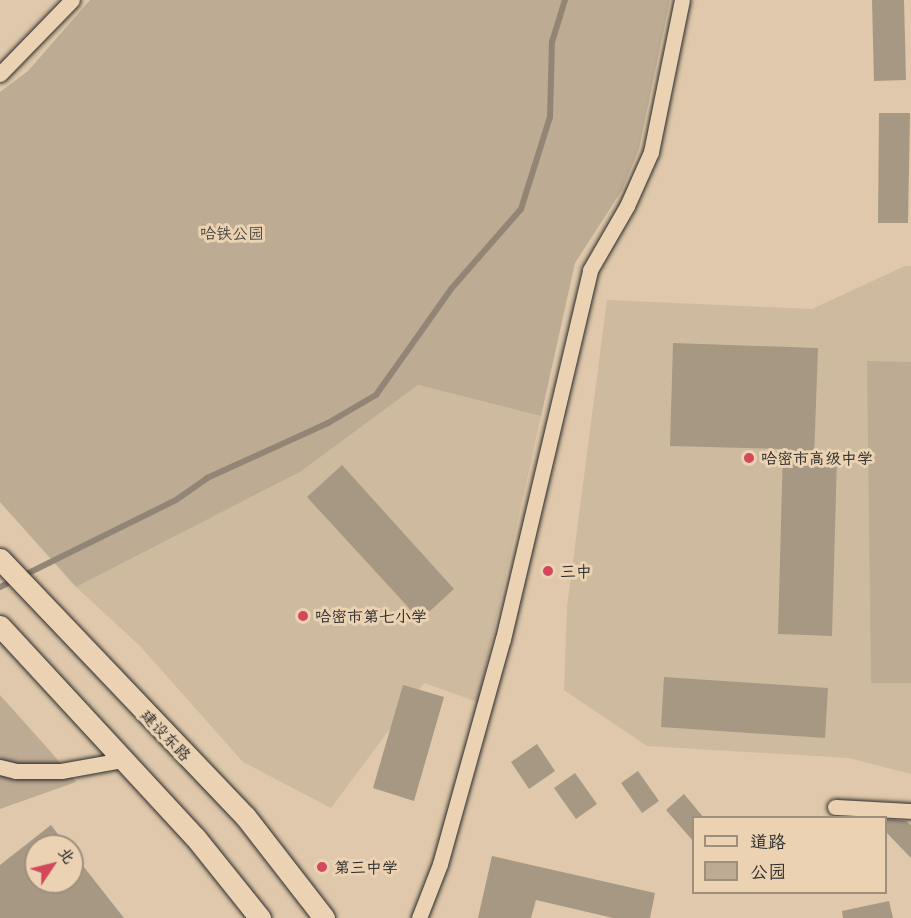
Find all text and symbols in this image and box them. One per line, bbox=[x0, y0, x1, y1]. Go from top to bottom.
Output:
park label: 哈铁公园 bbox=[200, 223, 264, 243]
place label: 哈密市高级中学 bbox=[761, 448, 873, 468]
marker: 哈密市高级中学 bbox=[742, 451, 756, 465]
place label: 三中 bbox=[560, 561, 592, 581]
marker: 三中 bbox=[541, 564, 555, 578]
place label: 哈密市第七小学 bbox=[315, 606, 427, 626]
marker: 哈密市第七小学 bbox=[296, 609, 310, 623]
street label: 建设东路 bbox=[137, 705, 195, 765]
legend bbox=[692, 816, 887, 894]
text: 道路 bbox=[750, 830, 786, 853]
north arrow bbox=[24, 834, 84, 894]
text: 北 bbox=[54, 843, 80, 867]
place label: 第三中学 bbox=[334, 857, 398, 877]
marker: 第三中学 bbox=[315, 860, 329, 874]
text: 公园 bbox=[750, 860, 786, 883]

